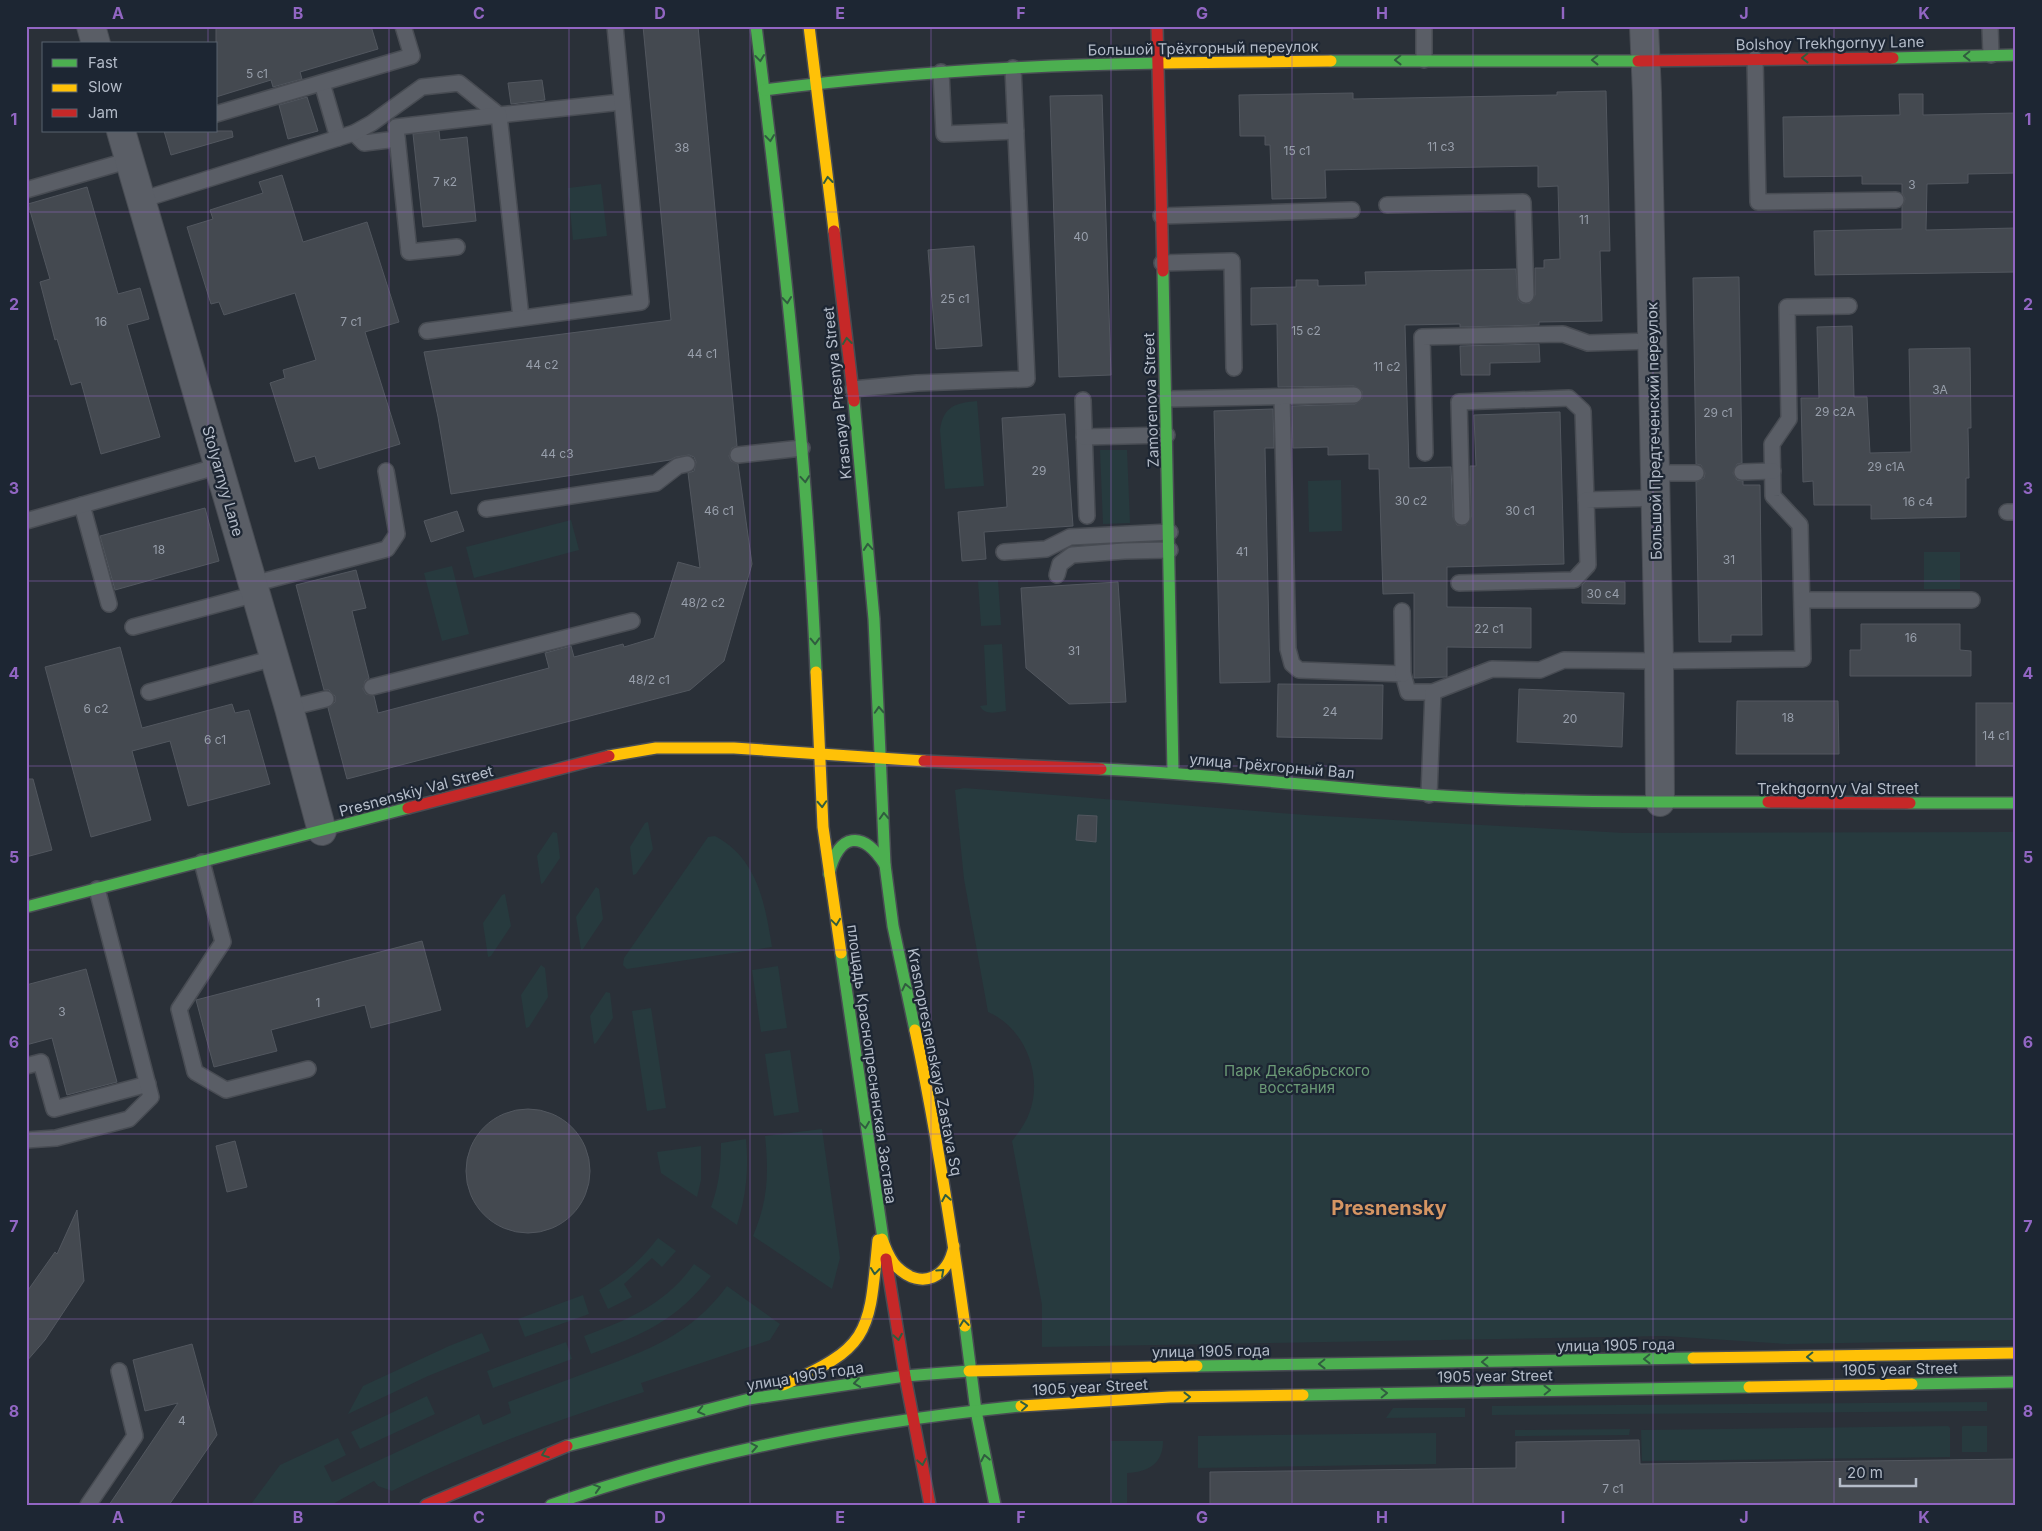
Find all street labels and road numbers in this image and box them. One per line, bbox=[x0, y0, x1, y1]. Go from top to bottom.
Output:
street label: Bolshoy Trekhgornyy Lane bbox=[1735, 32, 1925, 54]
street label: Большой Трёхгорный переулок bbox=[1087, 36, 1319, 60]
street label: Большой Предтеченский переулок bbox=[1642, 302, 1666, 560]
street label: Krasnaya Presnya Street bbox=[818, 306, 856, 480]
street label: Zamorenova Street bbox=[1139, 332, 1163, 468]
street label: Stolyarnyy Lane bbox=[198, 424, 248, 538]
street label: улица Трёхгорный Вал bbox=[1189, 749, 1355, 783]
street label: Presnenskiy Val Street bbox=[337, 761, 495, 821]
street label: Trekhgornyy Val Street bbox=[1757, 779, 1919, 798]
street label: площадь Краснопресненская Застава bbox=[843, 923, 901, 1205]
street label: Krasnopresnenskaya Zastava Sq bbox=[904, 946, 966, 1178]
street label: улица 1905 года bbox=[1557, 1334, 1675, 1356]
street label: улица 1905 года bbox=[1152, 1340, 1270, 1362]
street label: улица 1905 года bbox=[745, 1357, 865, 1395]
street label: 1905 year Street bbox=[1842, 1358, 1958, 1380]
street label: 1905 year Street bbox=[1437, 1365, 1553, 1387]
street label: 1905 year Street bbox=[1032, 1374, 1148, 1400]

